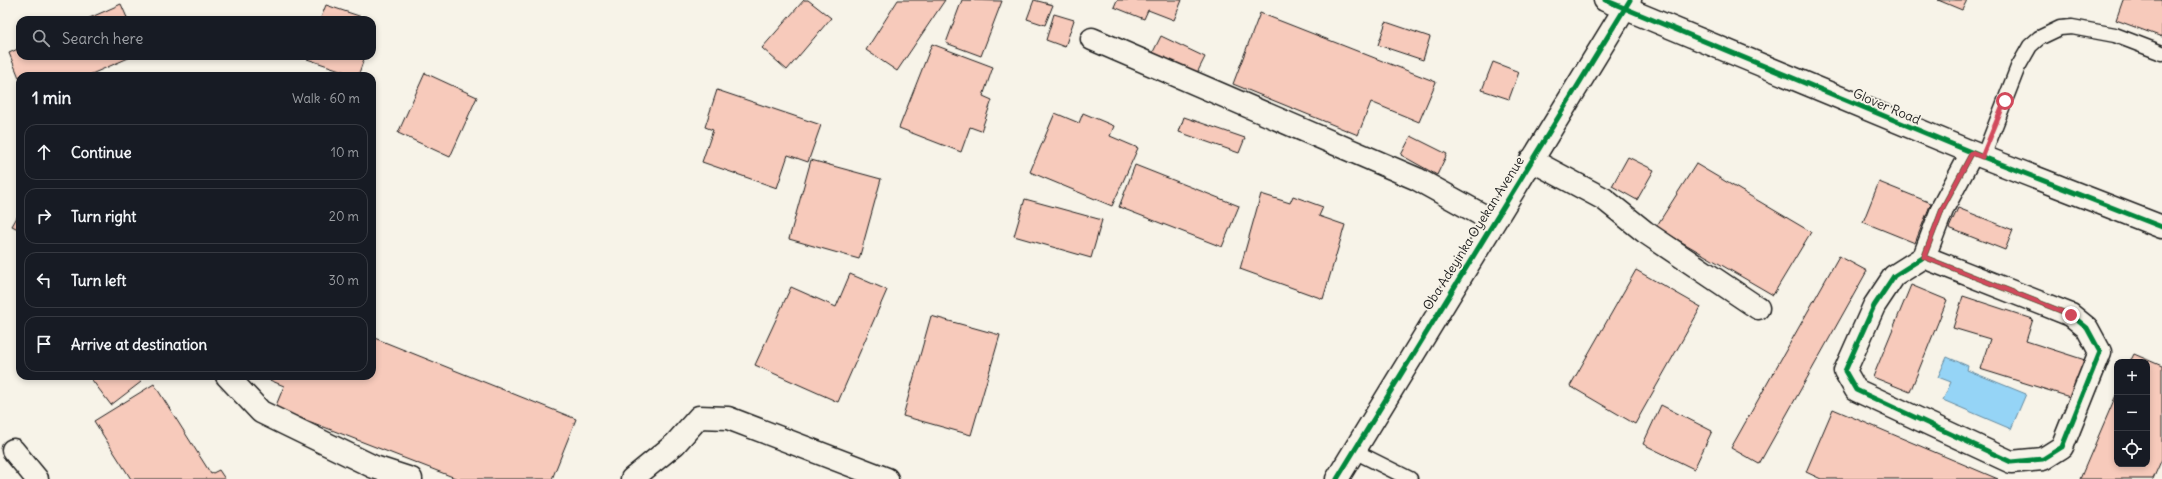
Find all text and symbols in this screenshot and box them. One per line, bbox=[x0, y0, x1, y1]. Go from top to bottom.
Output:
search box bbox=[16, 16, 376, 60]
icon: search bbox=[30, 27, 52, 49]
text: Search here bbox=[62, 29, 143, 48]
street label: Glover Road bbox=[1850, 85, 1923, 128]
text: 1 min bbox=[32, 87, 71, 109]
text: Walk · 60 m bbox=[292, 90, 360, 107]
route start bbox=[1996, 92, 2014, 110]
icon: ahead bbox=[33, 141, 55, 163]
text: Continue bbox=[71, 143, 132, 162]
text: 10 m bbox=[331, 144, 359, 161]
street label: Oba Adeyinka Oyekan Avenue bbox=[1419, 153, 1528, 313]
icon: right bbox=[33, 205, 55, 227]
text: Turn right bbox=[71, 207, 136, 226]
text: 20 m bbox=[329, 208, 359, 225]
icon: left bbox=[33, 269, 55, 291]
text: Turn left bbox=[71, 271, 126, 290]
text: 30 m bbox=[329, 272, 359, 289]
route end bbox=[2062, 306, 2080, 324]
icon: arrive bbox=[33, 333, 55, 355]
text: Arrive at destination bbox=[71, 335, 207, 354]
map controls bbox=[2114, 359, 2150, 467]
button: + bbox=[2114, 359, 2150, 395]
button: − bbox=[2114, 395, 2150, 431]
button: locate bbox=[2114, 431, 2150, 467]

